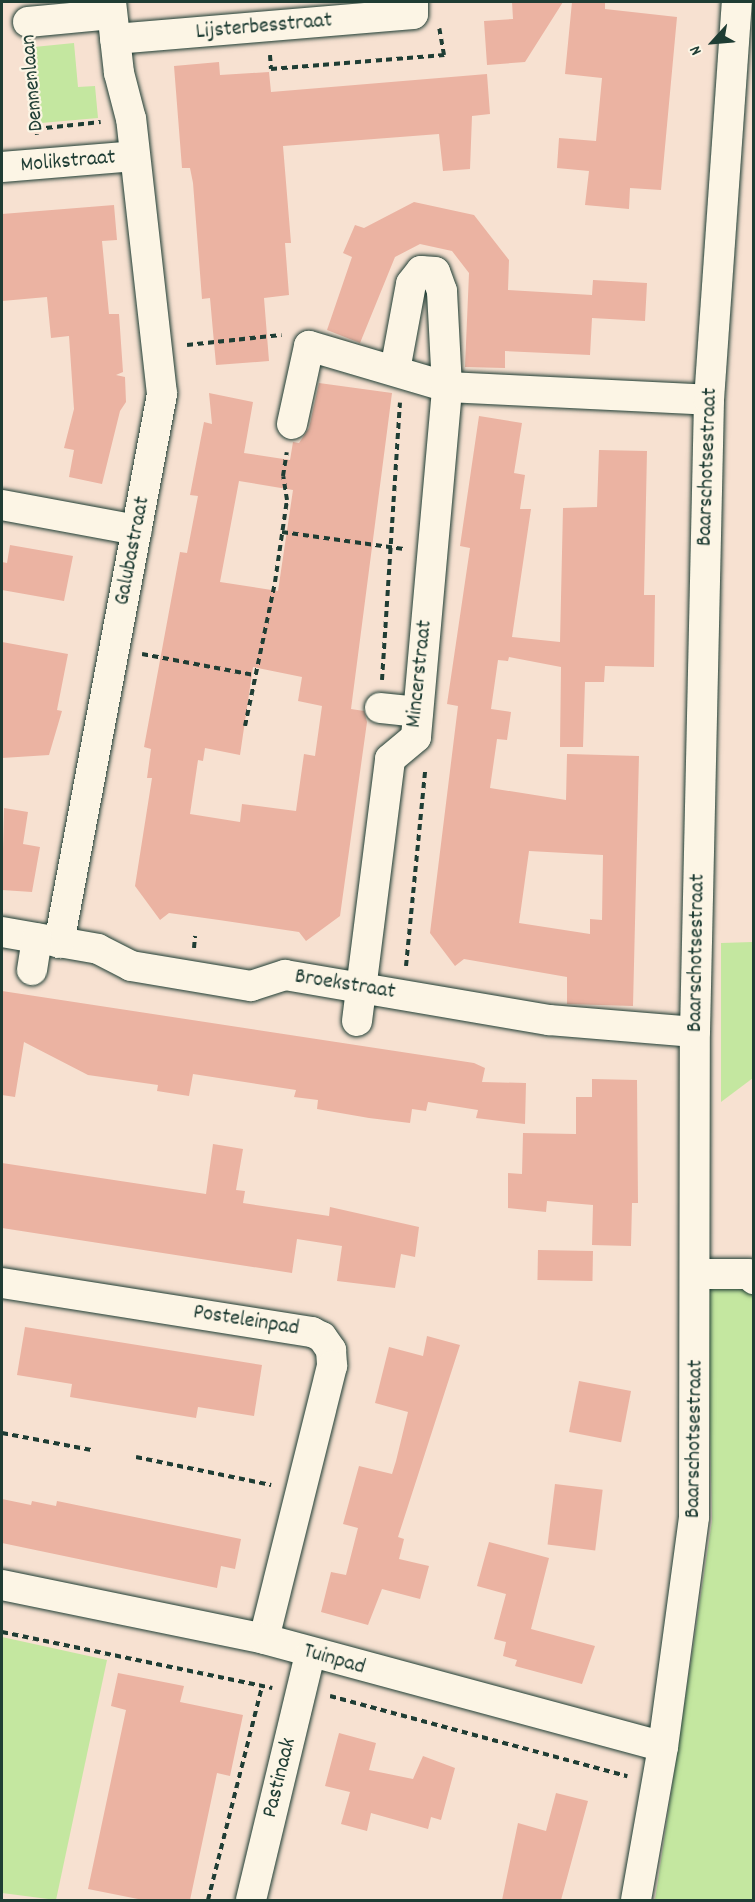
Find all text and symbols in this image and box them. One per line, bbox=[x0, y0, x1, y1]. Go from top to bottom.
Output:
street label: Lijsterbesstraat bbox=[195, 8, 333, 46]
north arrow bbox=[683, 12, 743, 72]
street label: Dennenlaan bbox=[16, 33, 50, 133]
text: N bbox=[684, 42, 708, 59]
street label: Molikstraat bbox=[19, 145, 117, 179]
street label: Baarschotsestraat bbox=[692, 387, 724, 547]
street label: Galubastraat bbox=[110, 494, 156, 608]
street label: Mincerstraat bbox=[401, 619, 439, 729]
street label: Baarschotsestraat bbox=[682, 874, 712, 1032]
street label: Broekstraat bbox=[293, 964, 397, 1006]
street label: Posteleinpad bbox=[191, 1300, 301, 1342]
street label: Baarschotsestraat bbox=[680, 1360, 710, 1518]
street label: Tuinpad bbox=[300, 1639, 368, 1681]
street label: Pastinaak bbox=[257, 1735, 303, 1821]

